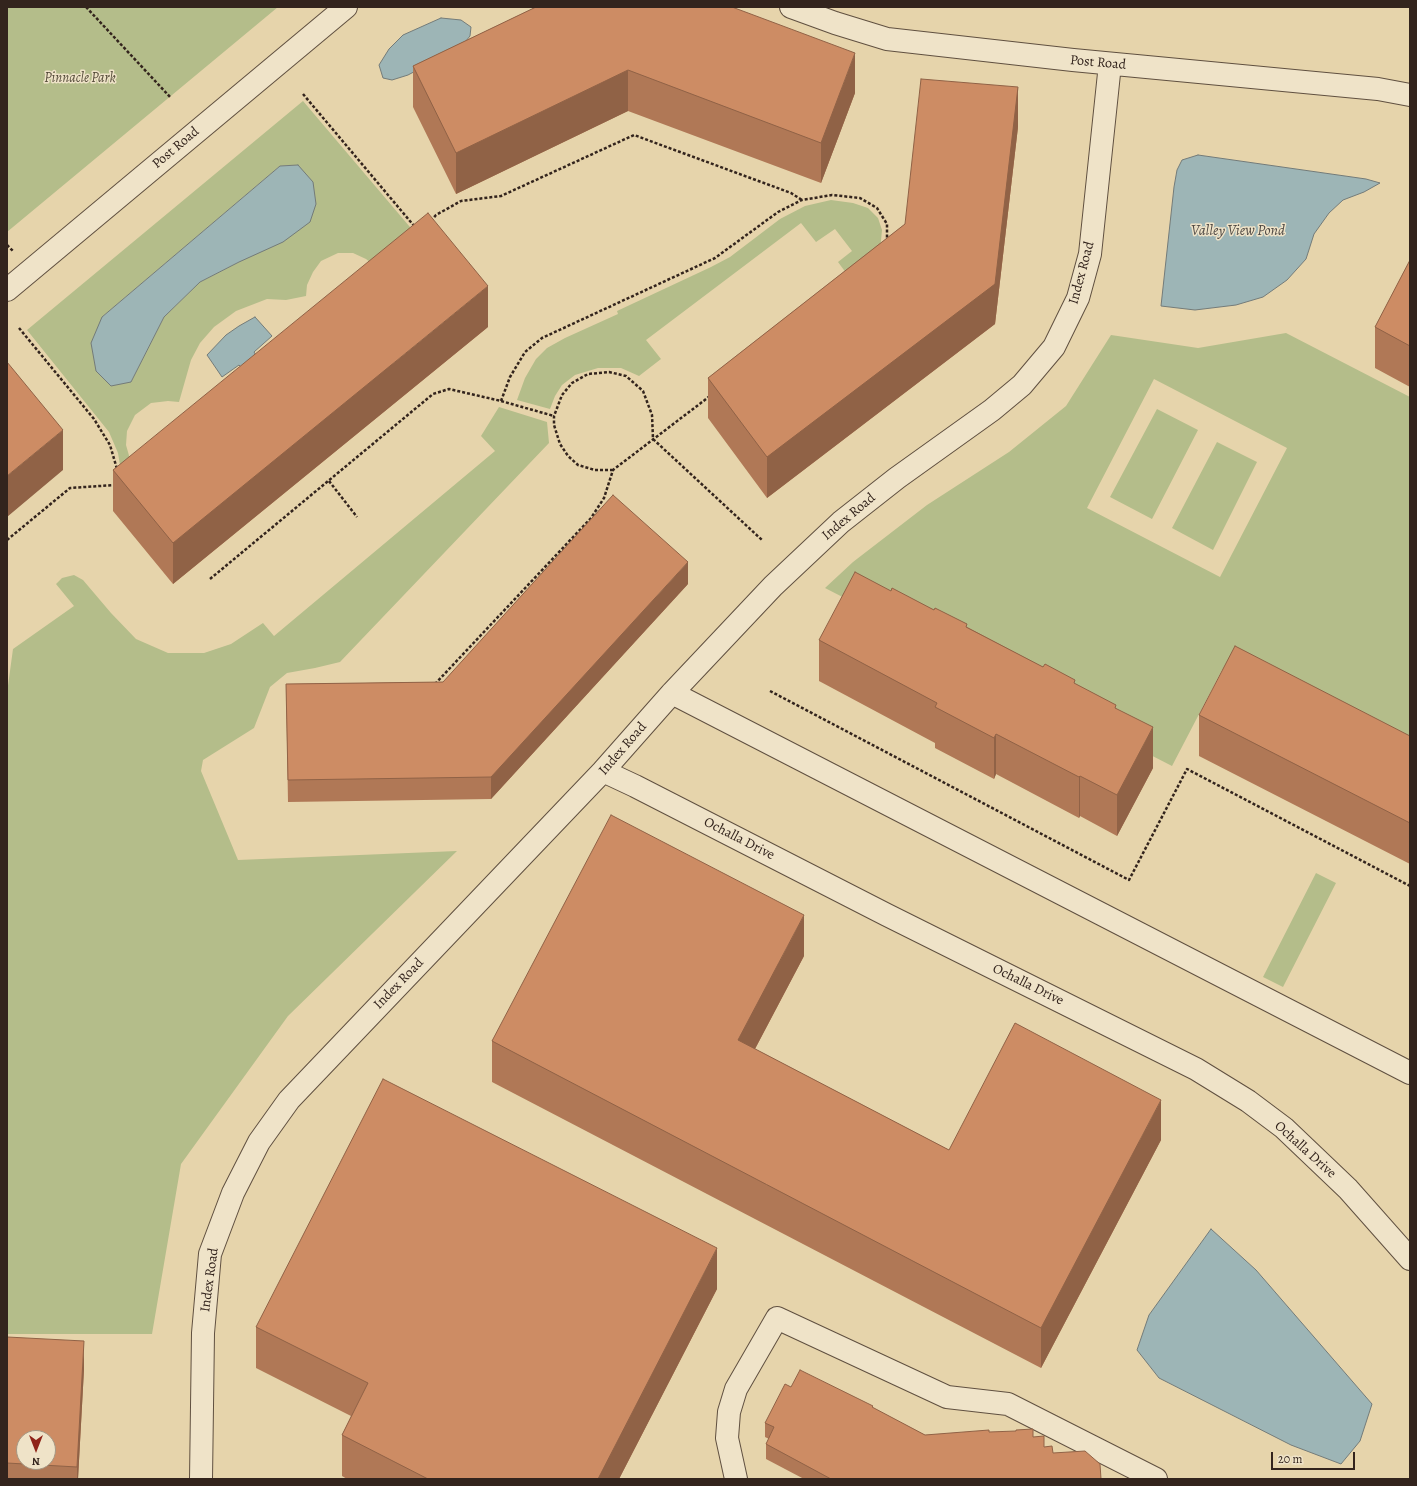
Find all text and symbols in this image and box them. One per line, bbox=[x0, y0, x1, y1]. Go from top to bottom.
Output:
street label: Post Road bbox=[1069, 52, 1127, 74]
park label: Pinnacle Park bbox=[44, 71, 116, 87]
street label: Post Road bbox=[149, 123, 203, 173]
water label: Valley View Pond bbox=[1191, 222, 1285, 240]
street label: Index Road bbox=[1066, 240, 1098, 306]
street label: Index Road bbox=[819, 490, 879, 544]
street label: Index Road bbox=[595, 719, 651, 779]
street label: Ochalla Drive bbox=[701, 814, 777, 864]
street label: Index Road bbox=[370, 955, 428, 1013]
street label: Ochalla Drive bbox=[990, 961, 1066, 1009]
street label: Ochalla Drive bbox=[1271, 1118, 1339, 1182]
street label: Index Road bbox=[197, 1247, 223, 1313]
north arrow bbox=[16, 1430, 56, 1470]
scale bar bbox=[1273, 1444, 1357, 1470]
text: 20 m bbox=[1278, 1451, 1302, 1467]
text: N bbox=[32, 1454, 40, 1469]

